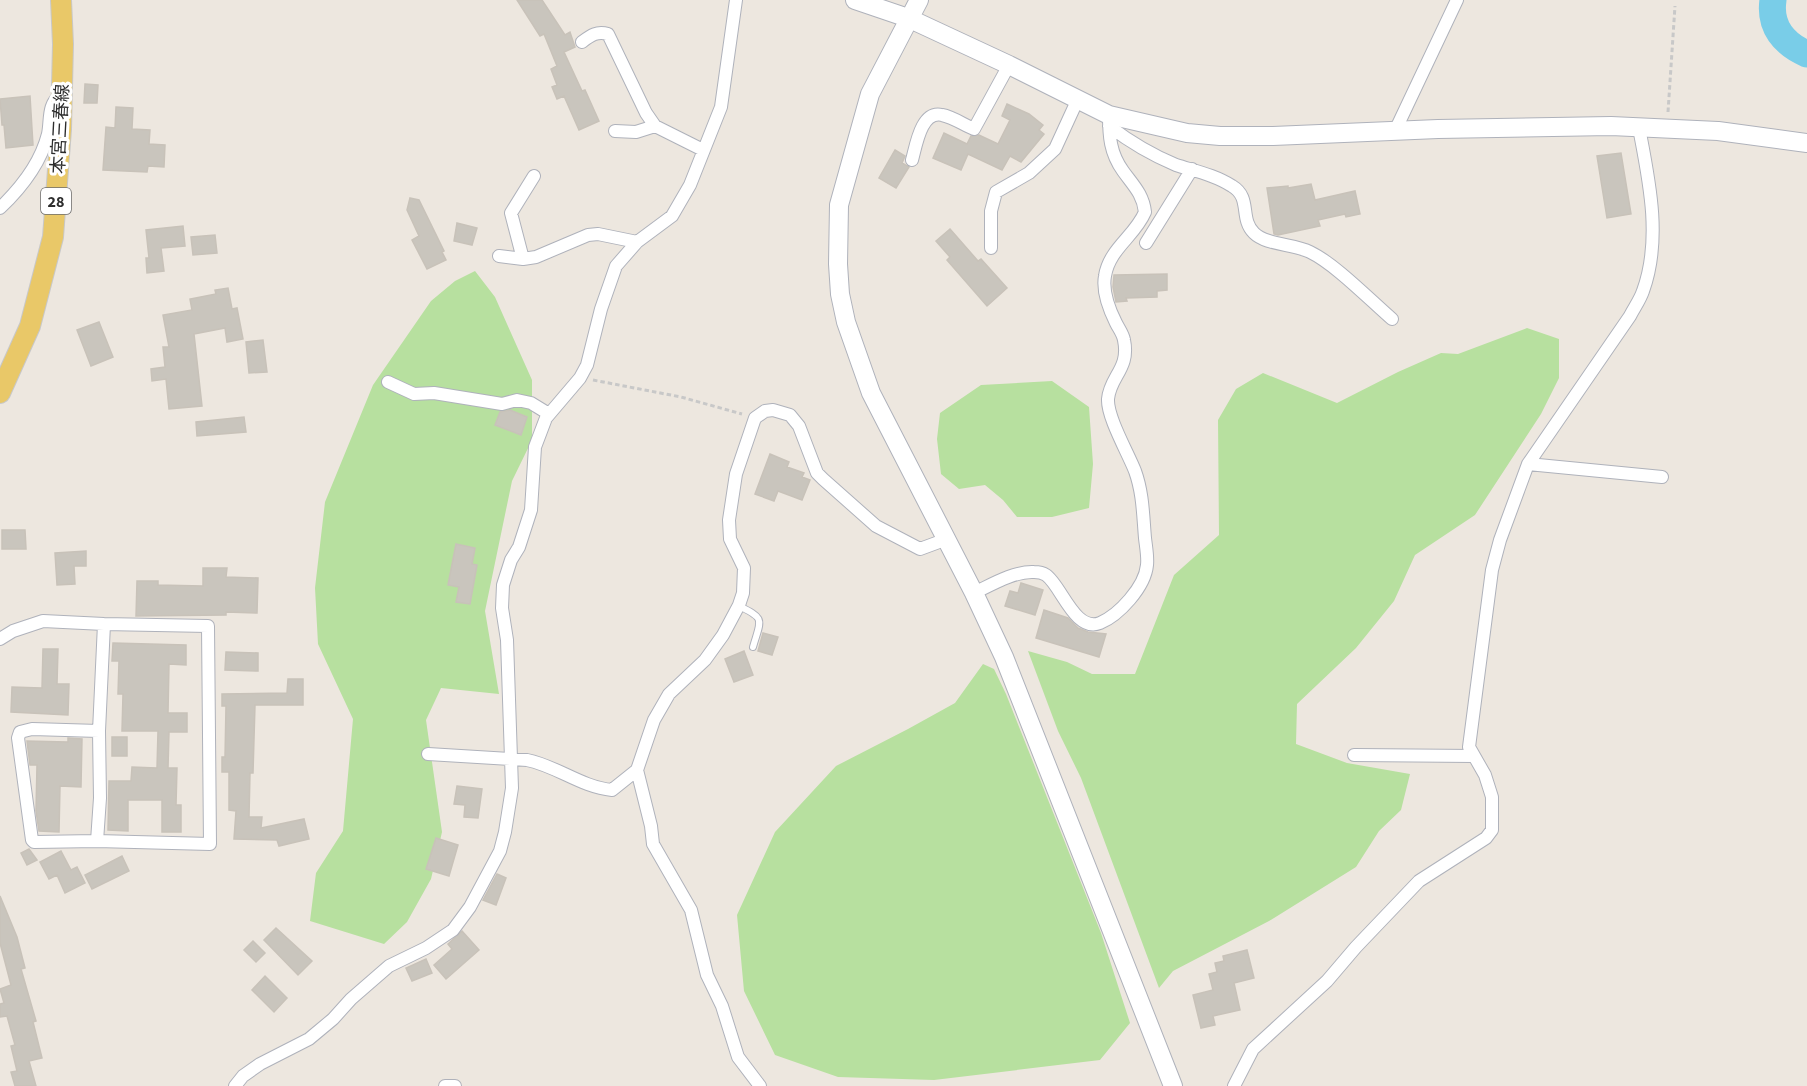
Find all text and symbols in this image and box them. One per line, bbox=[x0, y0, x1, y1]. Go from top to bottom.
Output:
street label: 本宮三春線 bbox=[46, 83, 75, 175]
road number: 28 bbox=[41, 188, 71, 214]

